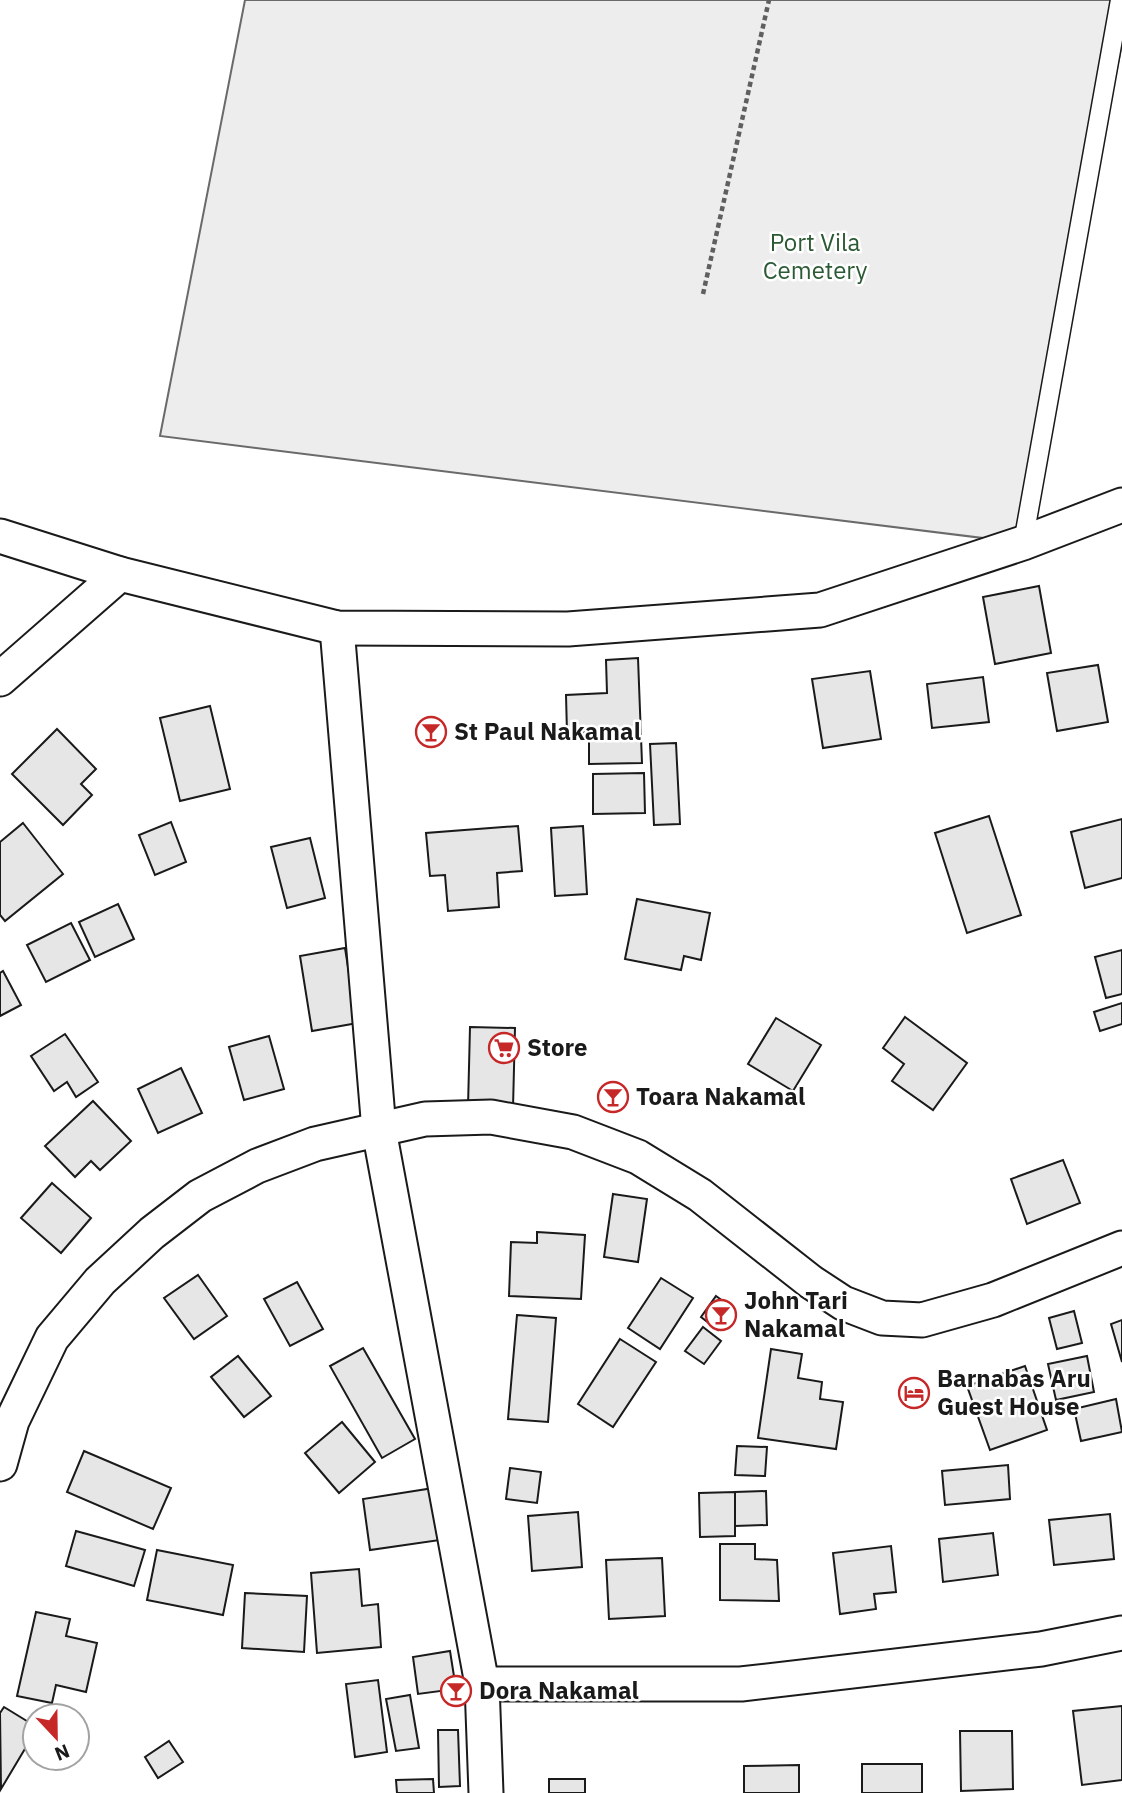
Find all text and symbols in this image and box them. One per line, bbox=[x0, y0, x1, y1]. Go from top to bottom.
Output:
park label: Port Vila Cemetery bbox=[763, 226, 867, 286]
bar icon: St Paul Nakamal bbox=[414, 715, 448, 749]
place label: St Paul Nakamal bbox=[454, 715, 641, 747]
supermarket icon: Store bbox=[487, 1031, 521, 1065]
place label: Store bbox=[527, 1031, 588, 1063]
bar icon: Toara Nakamal bbox=[596, 1080, 630, 1114]
place label: Toara Nakamal bbox=[636, 1080, 805, 1112]
place label: John Tari Nakamal bbox=[744, 1284, 848, 1344]
bar icon: John Tari Nakamal bbox=[704, 1298, 738, 1332]
place label: Barnabas Aru Guest House bbox=[937, 1362, 1091, 1422]
hotel icon: Barnabas Aru Guest House bbox=[897, 1376, 931, 1410]
bar icon: Dora Nakamal bbox=[439, 1674, 473, 1708]
place label: Dora Nakamal bbox=[479, 1674, 639, 1706]
north arrow bbox=[21, 1702, 91, 1772]
text: N bbox=[51, 1739, 73, 1766]

